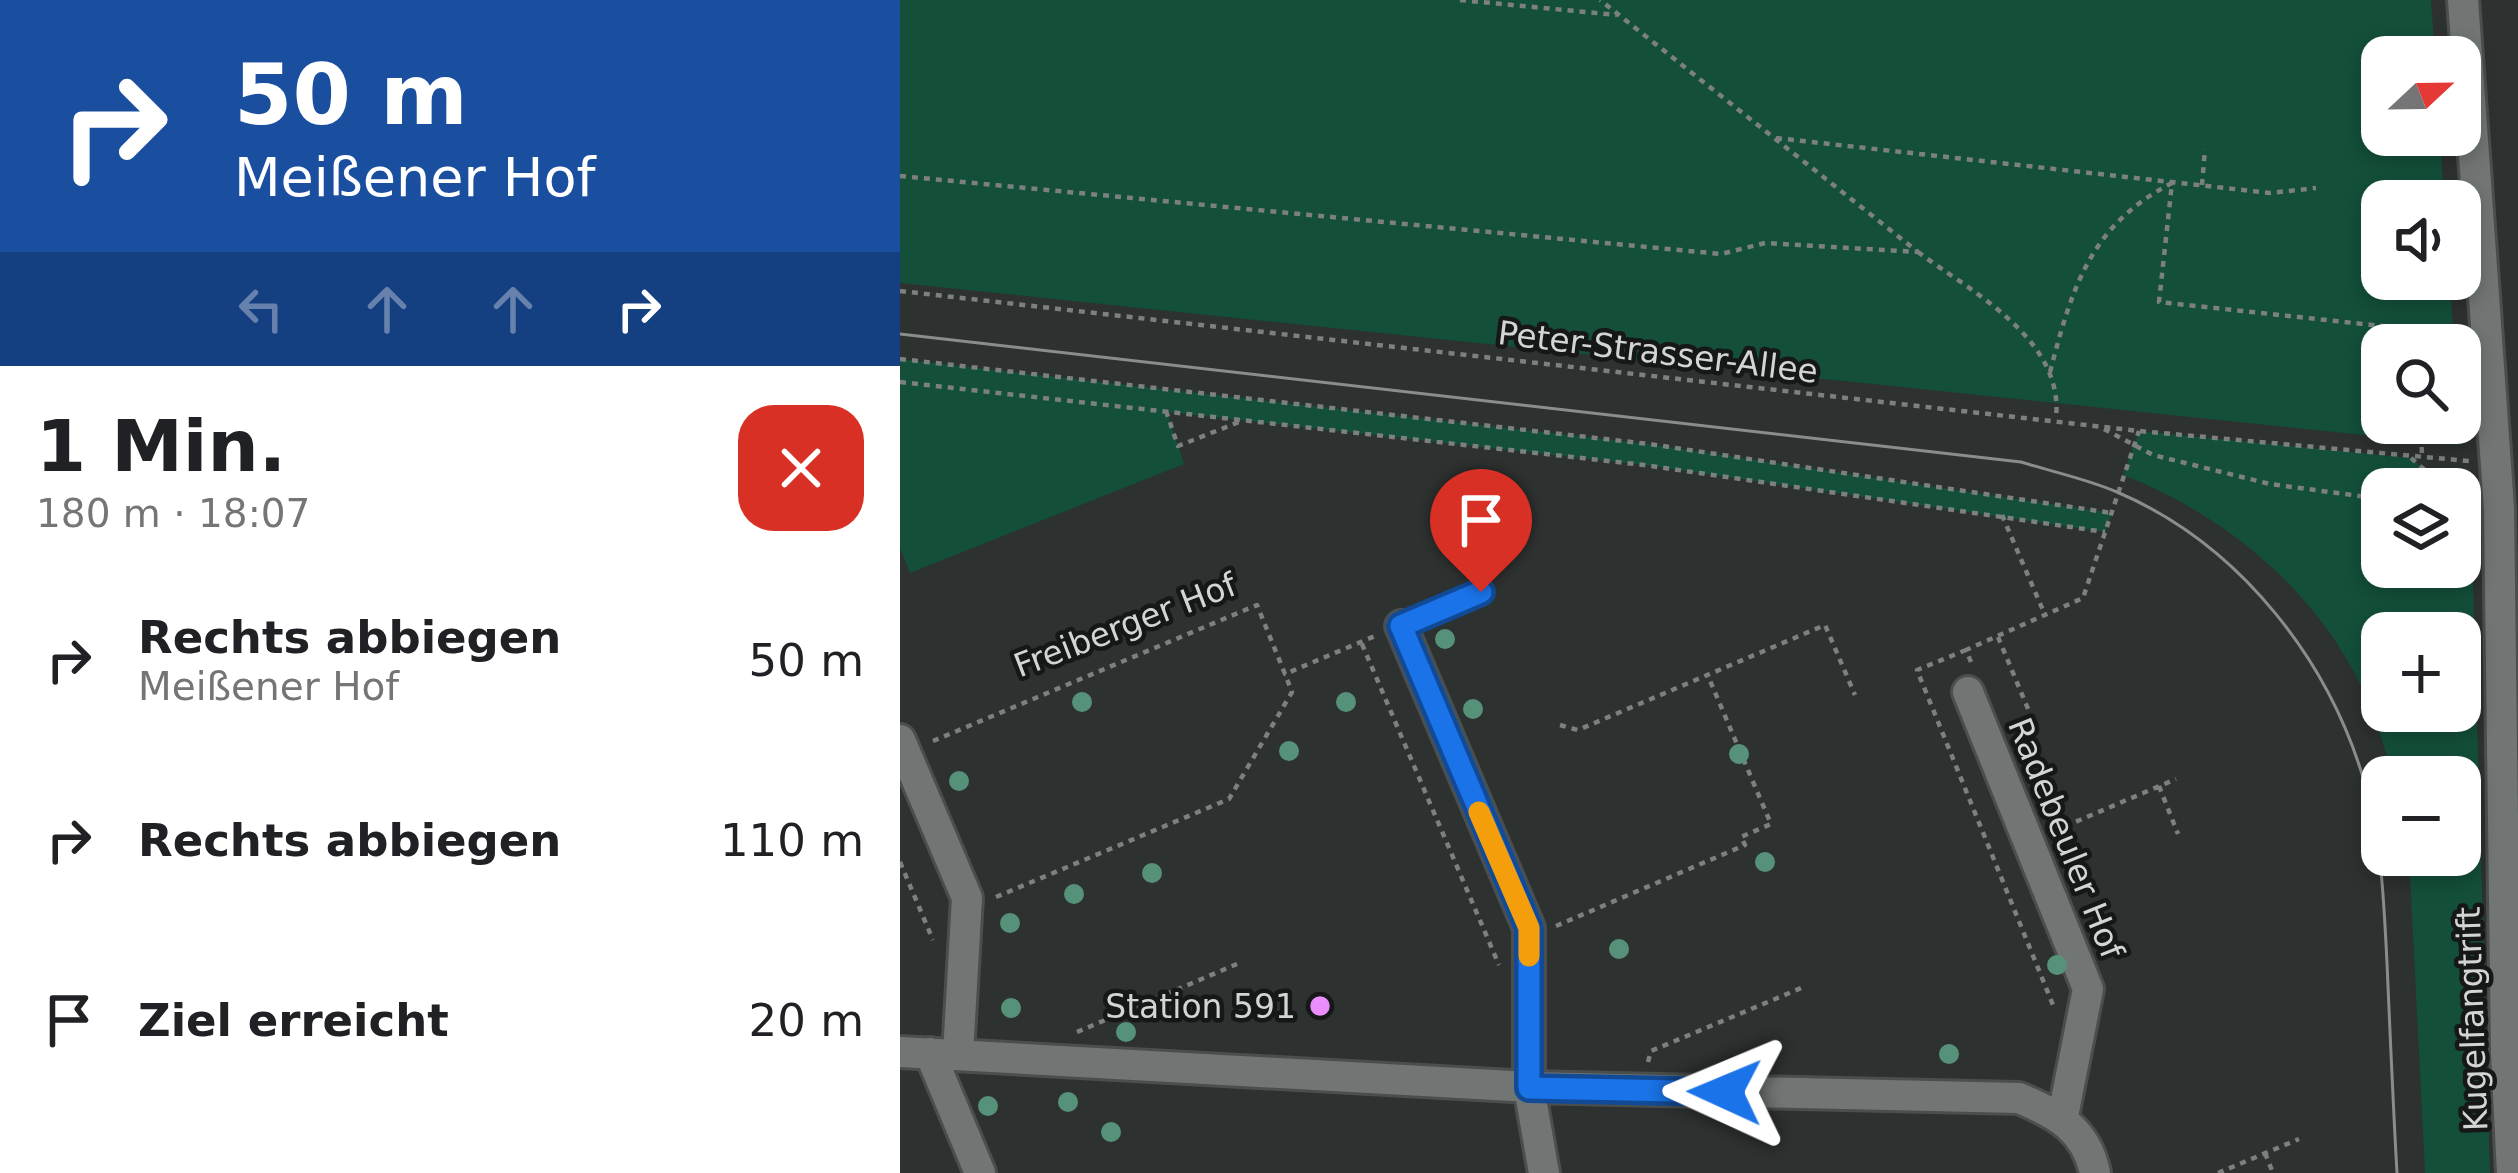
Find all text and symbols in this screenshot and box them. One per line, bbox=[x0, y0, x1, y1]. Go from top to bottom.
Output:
north arrow bbox=[2361, 36, 2481, 156]
map controls bbox=[2361, 36, 2481, 876]
text: 50 m bbox=[234, 46, 468, 144]
icon: right bbox=[36, 48, 192, 204]
text: Meißener Hof bbox=[234, 146, 596, 209]
button: sound bbox=[2361, 180, 2481, 300]
icon: left bbox=[228, 276, 294, 342]
icon: ahead bbox=[354, 276, 420, 342]
icon: ahead bbox=[480, 276, 546, 342]
icon: right bbox=[606, 276, 672, 342]
street label: Peter-Strasser-Allee bbox=[1496, 313, 1820, 391]
button: search bbox=[2361, 324, 2481, 444]
text: 1 Min. bbox=[36, 404, 286, 488]
button: close bbox=[738, 405, 864, 531]
button: layers bbox=[2361, 468, 2481, 588]
pin bbox=[1430, 469, 1532, 592]
icon: arrive bbox=[1448, 487, 1514, 553]
text: 180 m · 18:07 bbox=[36, 491, 310, 536]
street label: Freiberger Hof bbox=[1008, 564, 1243, 685]
text: Rechts abbiegen bbox=[138, 611, 561, 664]
button: + bbox=[2361, 612, 2481, 732]
icon: right bbox=[36, 627, 102, 693]
text: 50 m bbox=[749, 634, 864, 687]
text: Meißener Hof bbox=[138, 664, 399, 709]
street label: Radebeuler Hof bbox=[2000, 712, 2133, 965]
button: − bbox=[2361, 756, 2481, 876]
icon: right bbox=[36, 807, 102, 873]
text: Rechts abbiegen bbox=[138, 814, 561, 867]
text: 110 m bbox=[720, 814, 864, 867]
street label: Kugelfangtrift bbox=[2449, 906, 2495, 1132]
icon: arrive bbox=[36, 987, 102, 1053]
place label: Station 591 bbox=[1105, 987, 1296, 1026]
marker: Station 591 bbox=[1307, 993, 1333, 1019]
text: Ziel erreicht bbox=[138, 994, 449, 1047]
text: 20 m bbox=[749, 994, 864, 1047]
position arrow bbox=[1662, 1029, 1788, 1155]

